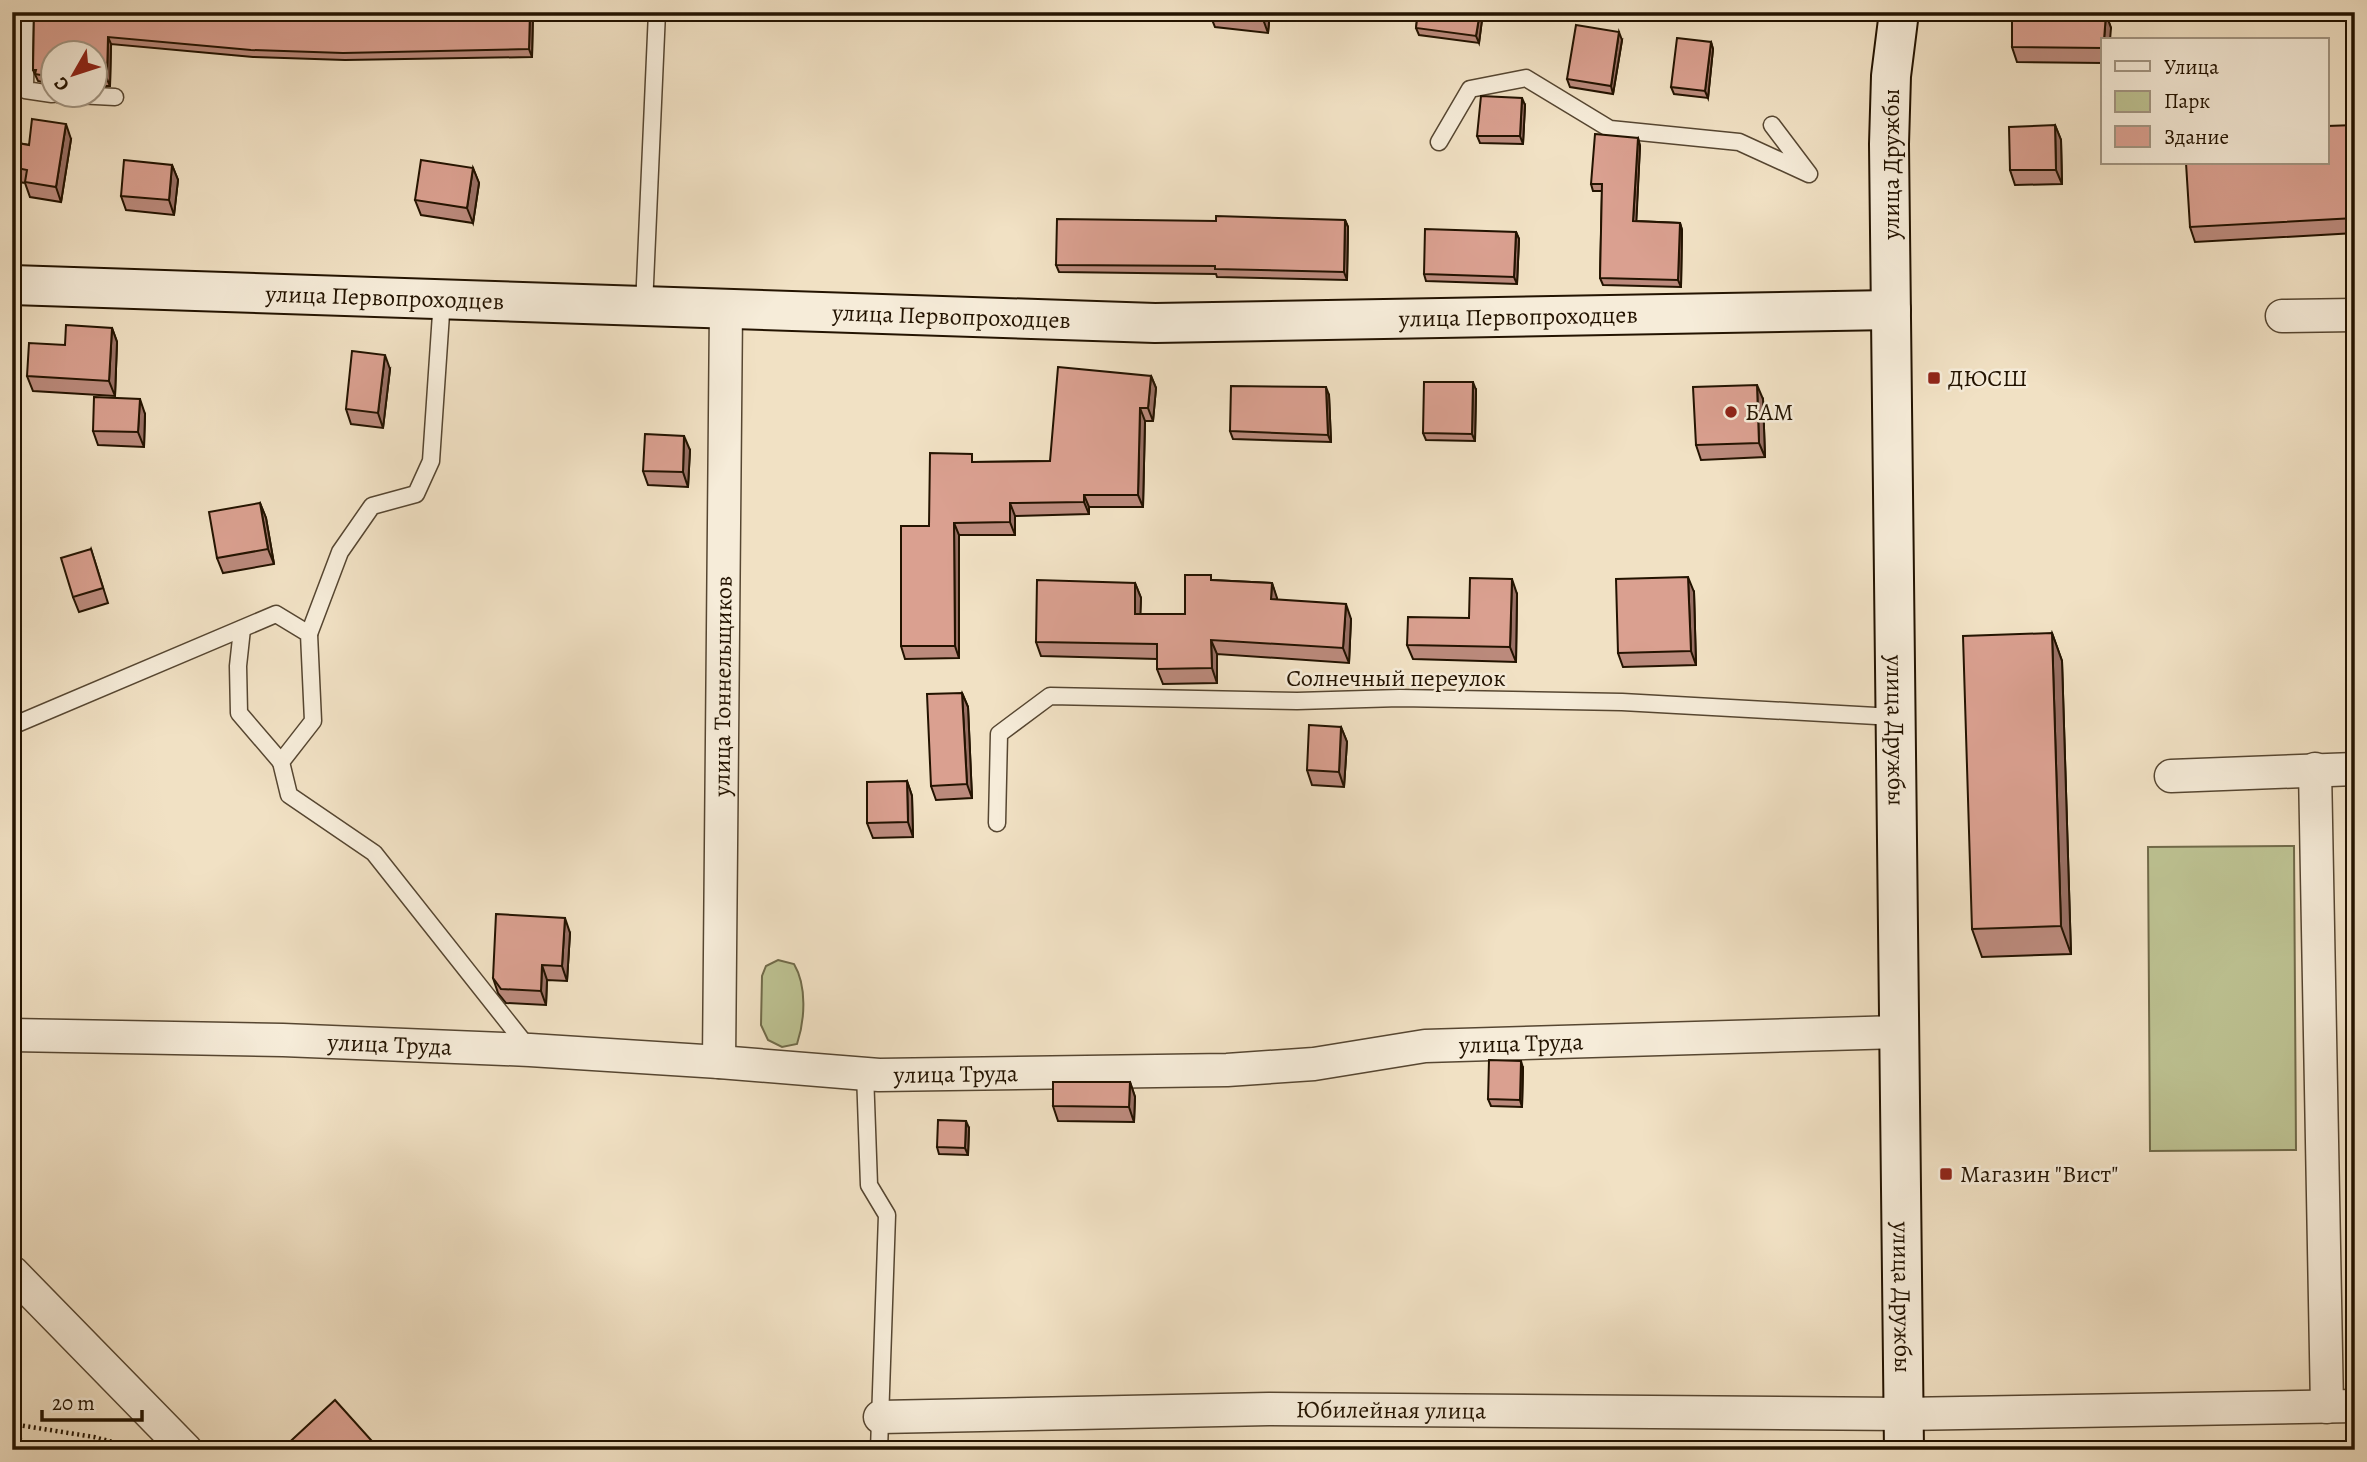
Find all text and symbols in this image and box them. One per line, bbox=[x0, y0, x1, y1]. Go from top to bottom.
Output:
north arrow bbox=[38, 38, 108, 108]
legend bbox=[2101, 38, 2328, 164]
text: Улица bbox=[2164, 53, 2219, 81]
text: С bbox=[48, 71, 75, 97]
text: Парк bbox=[2164, 87, 2210, 115]
street label: улица Дружбы bbox=[1875, 88, 1907, 241]
text: Здание bbox=[2164, 123, 2229, 151]
street label: улица Первопроходцев bbox=[264, 277, 505, 317]
street label: улица Первопроходцев bbox=[831, 296, 1071, 336]
street label: улица Первопроходцев bbox=[1398, 298, 1638, 335]
place label: ДЮСШ bbox=[1948, 362, 2028, 394]
marker: ДЮСШ bbox=[1926, 370, 1942, 386]
place label: БАМ bbox=[1745, 396, 1794, 428]
marker: БАМ bbox=[1723, 404, 1739, 420]
street label: улица Тоннельщиков bbox=[705, 576, 740, 797]
street label: улица Дружбы bbox=[1879, 654, 1913, 806]
street label: Солнечный переулок bbox=[1286, 662, 1506, 694]
street label: улица Труда bbox=[1457, 1025, 1584, 1061]
street label: улица Труда bbox=[326, 1026, 453, 1063]
street label: улица Труда bbox=[892, 1057, 1018, 1091]
place label: Магазин "Вист" bbox=[1960, 1158, 2118, 1190]
marker: Магазин "Вист" bbox=[1938, 1166, 1954, 1182]
street label: улица Дружбы bbox=[1885, 1221, 1919, 1373]
scale bar bbox=[42, 1378, 142, 1422]
text: 20 m bbox=[52, 1389, 95, 1417]
street label: Юбилейная улица bbox=[1296, 1393, 1486, 1427]

